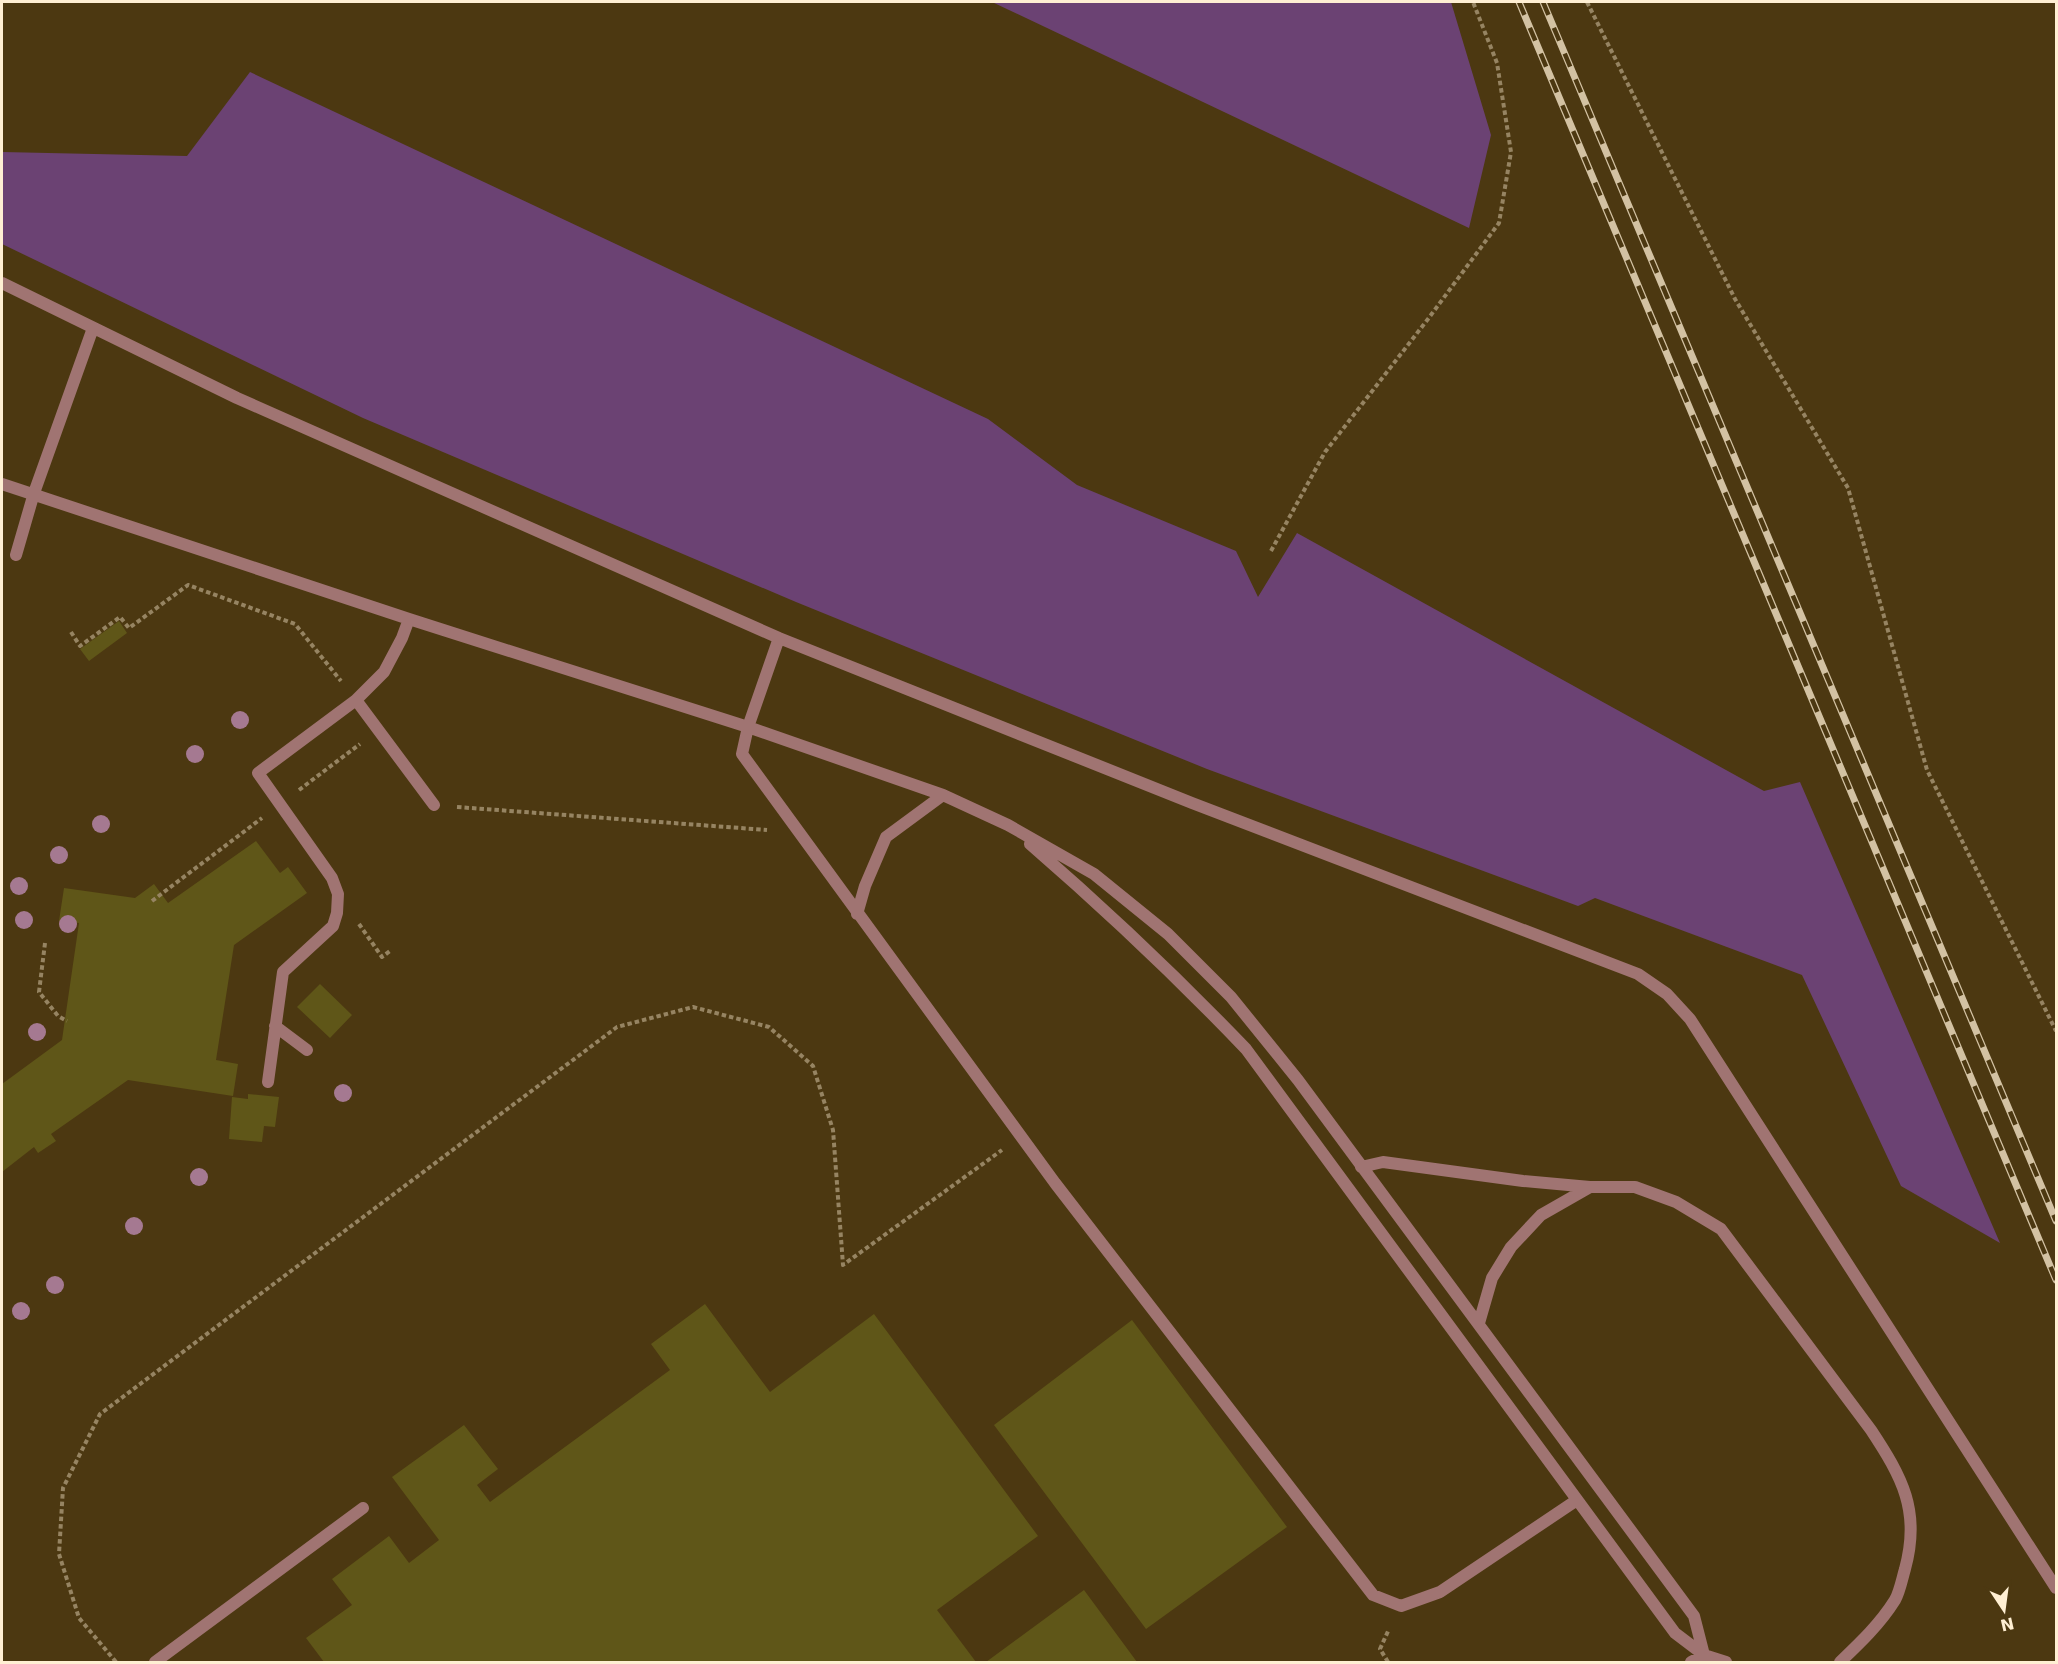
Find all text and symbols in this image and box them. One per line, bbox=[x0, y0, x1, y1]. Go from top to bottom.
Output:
north arrow bbox=[1974, 1580, 2034, 1640]
text: N bbox=[1999, 1613, 2016, 1635]

